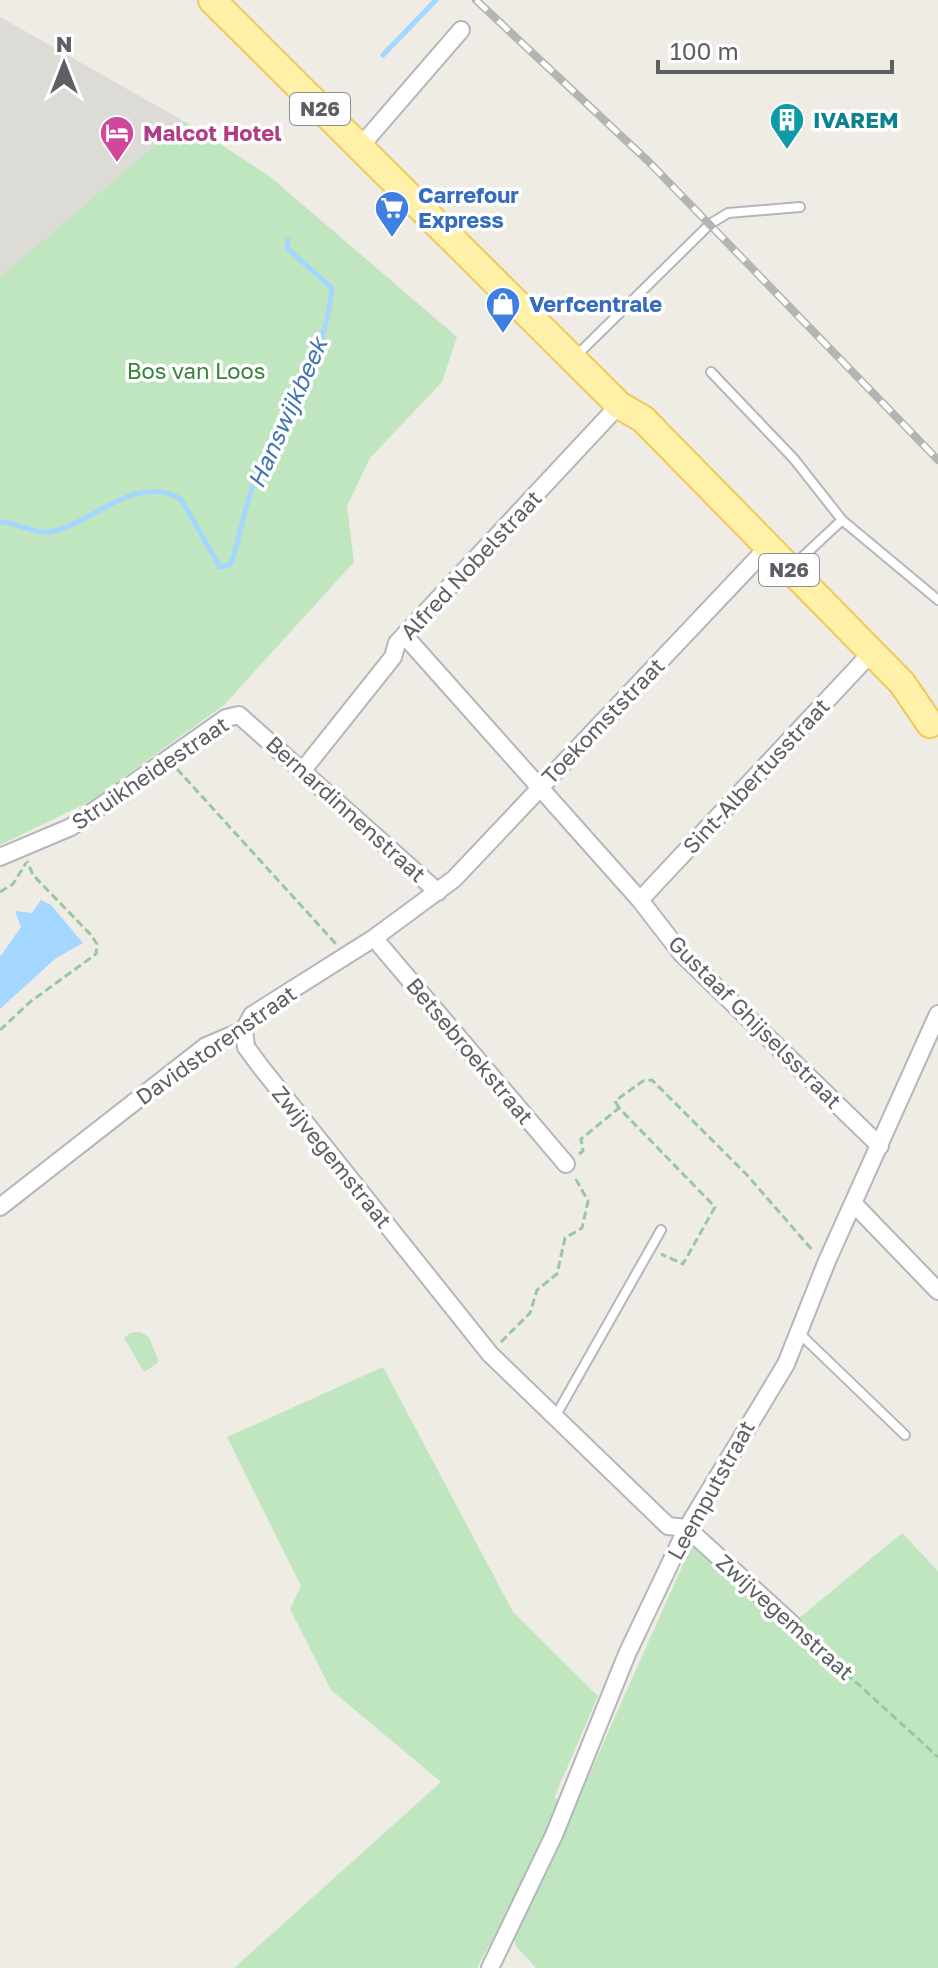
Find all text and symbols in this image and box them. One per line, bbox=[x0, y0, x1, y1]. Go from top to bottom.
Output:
north arrow bbox=[24, 24, 104, 104]
scale bar bbox=[658, 24, 892, 74]
text: N bbox=[56, 30, 72, 57]
text: 100 m bbox=[670, 36, 739, 65]
road number: N26 bbox=[290, 93, 350, 125]
building icon: IVAREM bbox=[768, 101, 806, 151]
place label: IVAREM bbox=[813, 106, 899, 133]
hotel icon: Malcot Hotel bbox=[98, 114, 136, 164]
place label: Malcot Hotel bbox=[143, 119, 282, 146]
place label: Carrefour Express bbox=[418, 181, 519, 233]
supermarket icon: Carrefour Express bbox=[373, 189, 411, 239]
shop icon: Verfcentrale bbox=[484, 285, 522, 335]
place label: Verfcentrale bbox=[529, 290, 662, 317]
water label: Hanswijkbeek bbox=[241, 331, 335, 492]
park label: Bos van Loos bbox=[127, 357, 265, 384]
street label: Alfred Nobelstraat bbox=[394, 484, 547, 645]
road number: N26 bbox=[759, 554, 819, 586]
street label: Toekomststraat bbox=[536, 652, 670, 789]
street label: Sint-Albertusstraat bbox=[677, 692, 835, 859]
street label: Struikheidestraat bbox=[66, 710, 233, 835]
street label: Bernardinnenstraat bbox=[261, 730, 432, 887]
street label: Gustaaf Ghijselsstraat bbox=[663, 929, 848, 1114]
street label: Betsebroekstraat bbox=[401, 972, 540, 1130]
street label: Davidstorenstraat bbox=[130, 979, 301, 1110]
street label: Zwijvegemstraat bbox=[267, 1080, 398, 1233]
street label: Leemputstraat bbox=[661, 1415, 760, 1564]
street label: Zwijvegemstraat bbox=[711, 1548, 859, 1685]

